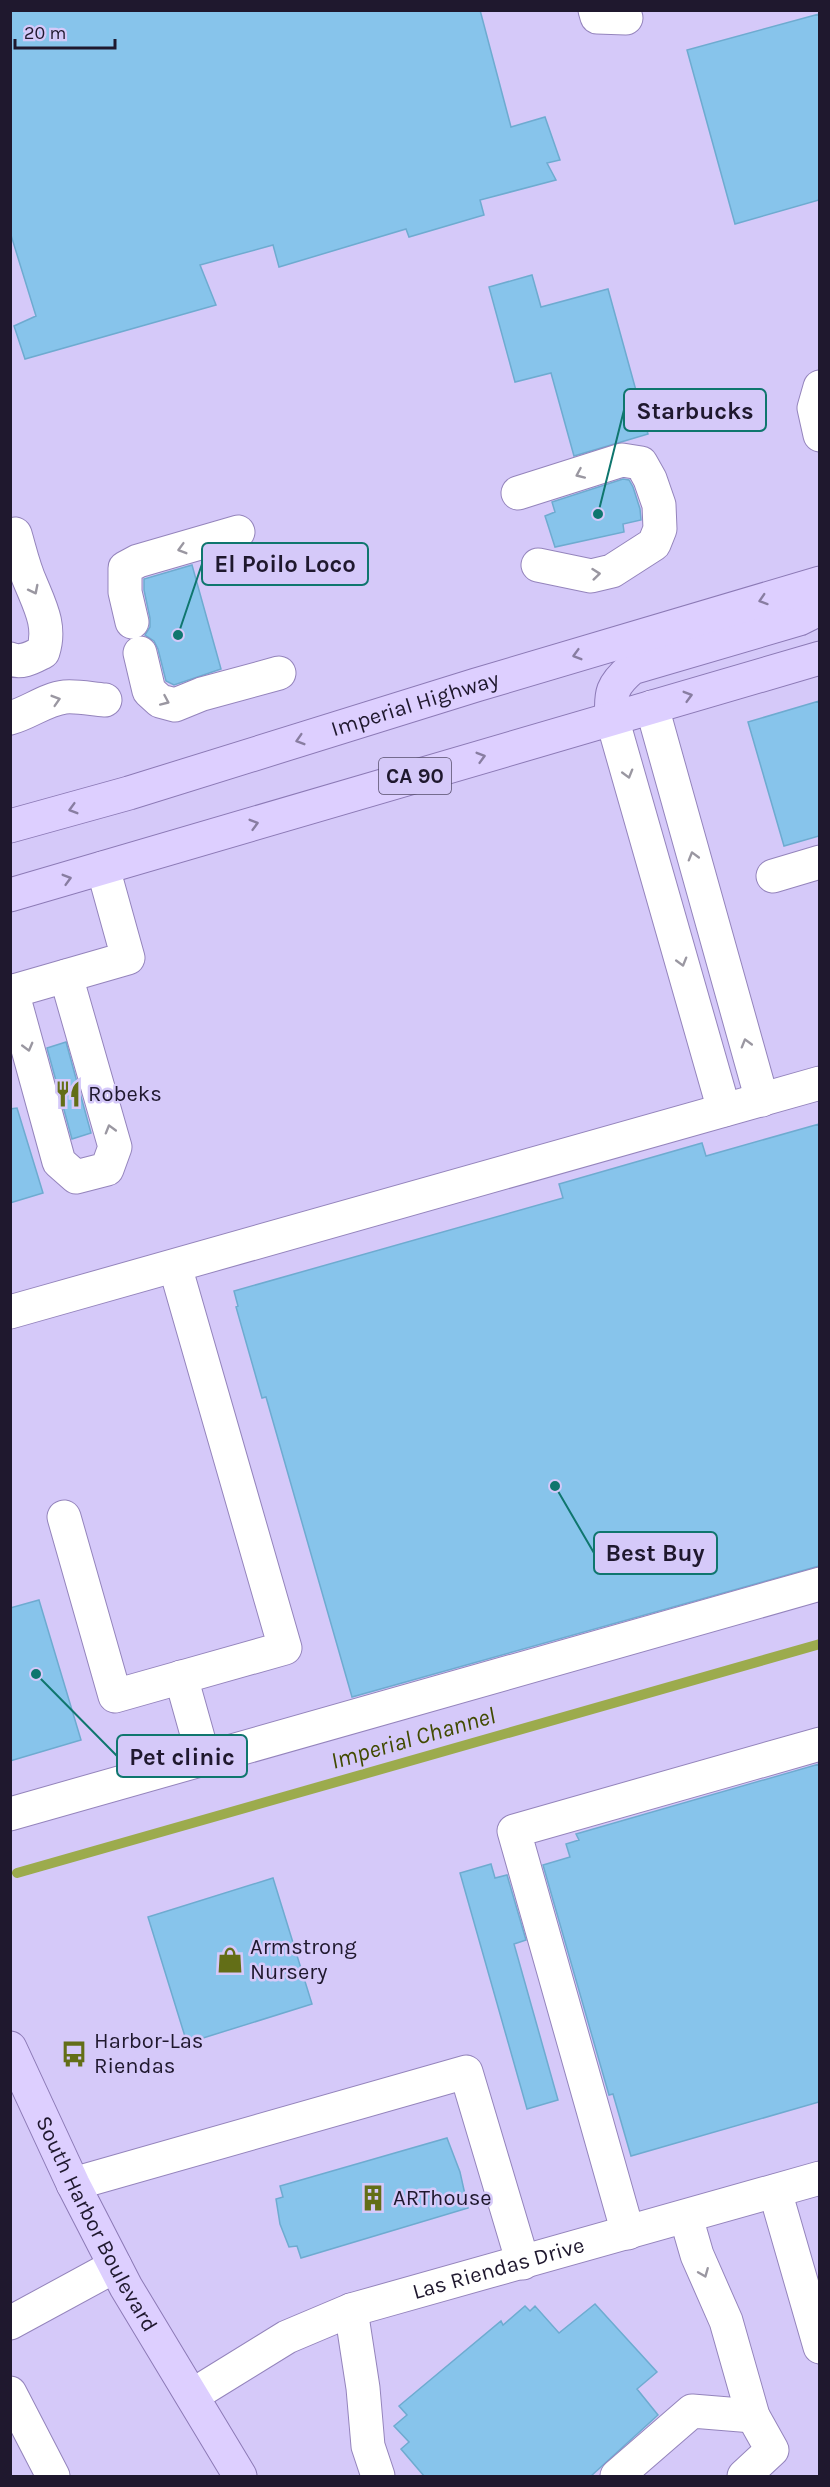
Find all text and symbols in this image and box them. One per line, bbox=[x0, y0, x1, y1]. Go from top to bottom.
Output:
scale bar bbox=[15, 12, 116, 50]
text: 20 m bbox=[24, 22, 66, 44]
callout: Starbucks bbox=[624, 389, 766, 431]
text: Starbucks bbox=[636, 397, 754, 425]
one-way arrow bbox=[575, 466, 586, 478]
one-way arrow bbox=[177, 542, 188, 554]
callout: El Poilo Loco bbox=[202, 543, 368, 585]
text: El Poilo Loco bbox=[214, 550, 356, 578]
one-way arrow bbox=[591, 568, 600, 581]
one-way arrow bbox=[27, 583, 39, 594]
one-way arrow bbox=[758, 592, 769, 605]
one-way arrow bbox=[572, 648, 582, 660]
street label: Imperial Highway bbox=[328, 666, 502, 742]
one-way arrow bbox=[683, 691, 693, 703]
one-way arrow bbox=[159, 694, 170, 706]
one-way arrow bbox=[50, 695, 61, 707]
one-way arrow bbox=[295, 732, 306, 745]
one-way arrow bbox=[475, 752, 486, 764]
road number: CA 90 bbox=[379, 758, 451, 794]
one-way arrow bbox=[621, 768, 633, 779]
one-way arrow bbox=[68, 802, 79, 814]
one-way arrow bbox=[248, 819, 259, 831]
one-way arrow bbox=[688, 851, 701, 861]
one-way arrow bbox=[61, 874, 72, 886]
one-way arrow bbox=[675, 956, 687, 967]
one-way arrow bbox=[741, 1038, 753, 1049]
one-way arrow bbox=[21, 1042, 33, 1052]
restaurant icon: Robeks bbox=[53, 1079, 83, 1109]
place label: Robeks bbox=[88, 1081, 162, 1107]
one-way arrow bbox=[105, 1124, 117, 1135]
callout: Best Buy bbox=[594, 1532, 717, 1574]
text: Best Buy bbox=[605, 1539, 705, 1567]
water label: Imperial Channel bbox=[328, 1701, 498, 1775]
callout: Pet clinic bbox=[117, 1735, 247, 1777]
text: Pet clinic bbox=[129, 1743, 235, 1771]
place label: Armstrong Nursery bbox=[250, 1934, 357, 1985]
shop icon: Armstrong Nursery bbox=[215, 1945, 245, 1975]
place label: Harbor-Las Riendas bbox=[94, 2028, 203, 2079]
bus stop icon: Harbor-Las Riendas bbox=[59, 2039, 89, 2069]
street label: South Harbor Boulevard bbox=[30, 2112, 163, 2336]
building icon: ARThouse bbox=[358, 2183, 388, 2213]
place label: ARThouse bbox=[393, 2185, 492, 2211]
street label: Las Riendas Drive bbox=[410, 2232, 587, 2305]
one-way arrow bbox=[697, 2266, 709, 2277]

